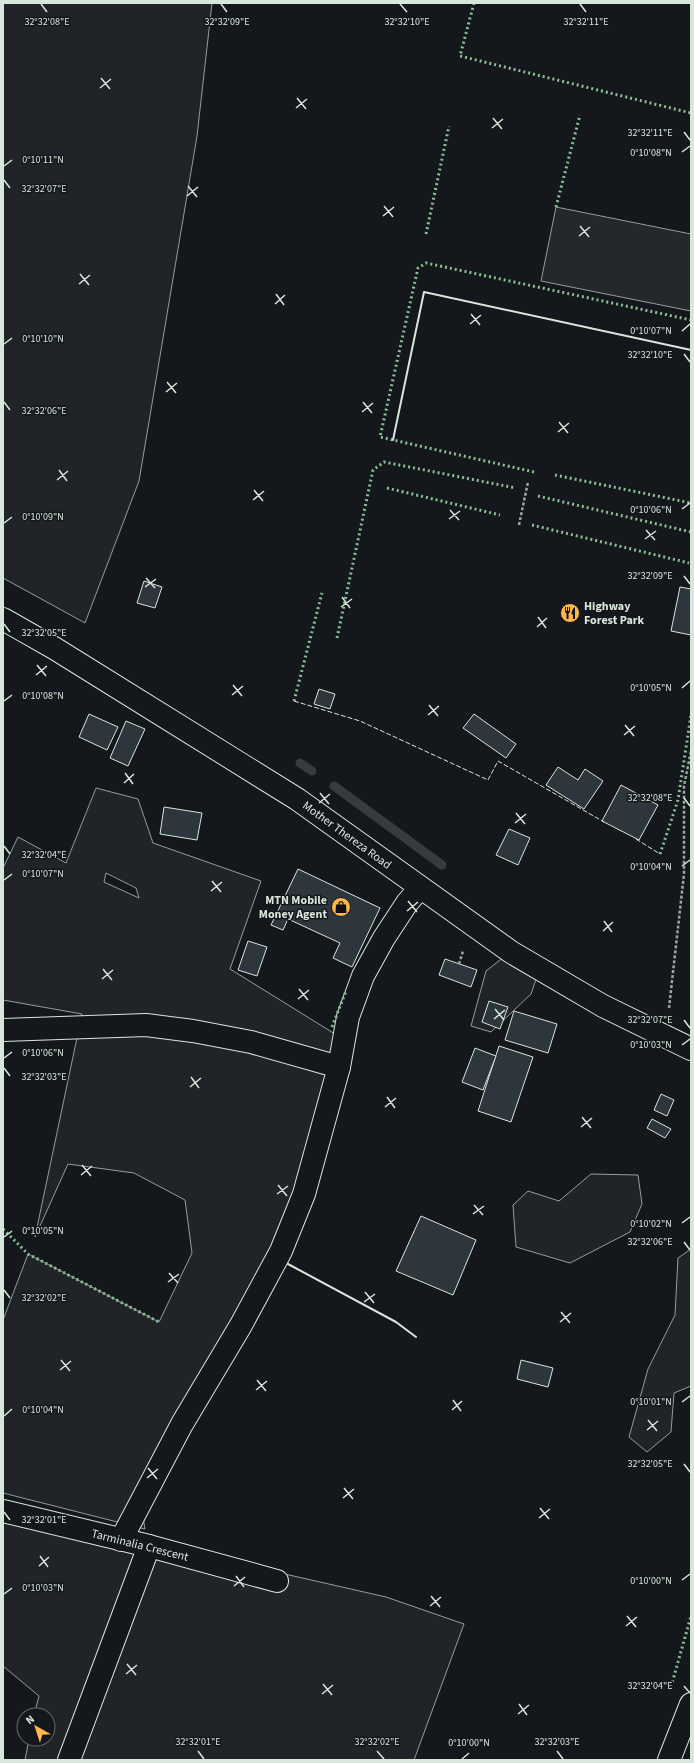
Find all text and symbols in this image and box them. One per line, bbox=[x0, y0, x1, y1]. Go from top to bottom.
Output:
text: 32°32'08"E bbox=[24, 15, 70, 29]
text: 32°32'09"E bbox=[204, 15, 250, 29]
text: 32°32'10"E bbox=[384, 15, 430, 29]
text: 32°32'11"E bbox=[563, 15, 609, 29]
text: 32°32'11"E bbox=[627, 126, 673, 140]
text: 0°10'08"N bbox=[630, 146, 672, 160]
text: 0°10'11"N bbox=[22, 153, 64, 167]
text: 32°32'07"E bbox=[21, 182, 67, 196]
text: 0°10'07"N bbox=[630, 324, 672, 338]
text: 0°10'10"N bbox=[22, 332, 64, 346]
text: 32°32'10"E bbox=[627, 348, 673, 362]
text: 32°32'06"E bbox=[21, 404, 67, 418]
text: 0°10'06"N bbox=[630, 503, 672, 517]
text: 0°10'09"N bbox=[22, 510, 64, 524]
text: 32°32'09"E bbox=[627, 569, 673, 583]
place label: Highway Forest Park bbox=[584, 598, 645, 629]
restaurant icon: Highway Forest Park bbox=[559, 602, 581, 624]
text: 32°32'05"E bbox=[21, 626, 67, 640]
text: 0°10'05"N bbox=[630, 681, 672, 695]
text: 0°10'08"N bbox=[22, 689, 64, 703]
text: 32°32'08"E bbox=[627, 791, 673, 805]
street label: Mother Thereza Road bbox=[299, 797, 395, 873]
text: 32°32'04"E bbox=[21, 848, 67, 862]
text: 0°10'04"N bbox=[630, 860, 672, 874]
text: 0°10'07"N bbox=[22, 867, 64, 881]
place label: MTN Mobile Money Agent bbox=[259, 892, 327, 923]
shop icon: MTN Mobile Money Agent bbox=[330, 896, 352, 918]
text: 32°32'07"E bbox=[627, 1013, 673, 1027]
text: 0°10'03"N bbox=[630, 1038, 672, 1052]
text: 0°10'06"N bbox=[22, 1046, 64, 1060]
text: 32°32'03"E bbox=[21, 1070, 67, 1084]
text: 0°10'02"N bbox=[630, 1217, 672, 1231]
text: 0°10'05"N bbox=[22, 1224, 64, 1238]
text: 32°32'06"E bbox=[627, 1235, 673, 1249]
text: 32°32'02"E bbox=[21, 1291, 67, 1305]
text: 0°10'01"N bbox=[630, 1395, 672, 1409]
text: 0°10'04"N bbox=[22, 1403, 64, 1417]
text: 32°32'05"E bbox=[627, 1457, 673, 1471]
text: 32°32'01"E bbox=[21, 1513, 67, 1527]
street label: Tarminalia Crescent bbox=[90, 1525, 190, 1566]
text: 0°10'00"N bbox=[630, 1574, 672, 1588]
text: 0°10'03"N bbox=[22, 1581, 64, 1595]
text: 32°32'04"E bbox=[627, 1679, 673, 1693]
north arrow bbox=[16, 1707, 56, 1747]
text: N bbox=[22, 1711, 38, 1728]
text: 32°32'01"E bbox=[175, 1735, 221, 1749]
text: 32°32'02"E bbox=[354, 1735, 400, 1749]
text: 32°32'03"E bbox=[534, 1735, 580, 1749]
text: 0°10'00"N bbox=[448, 1736, 490, 1750]

